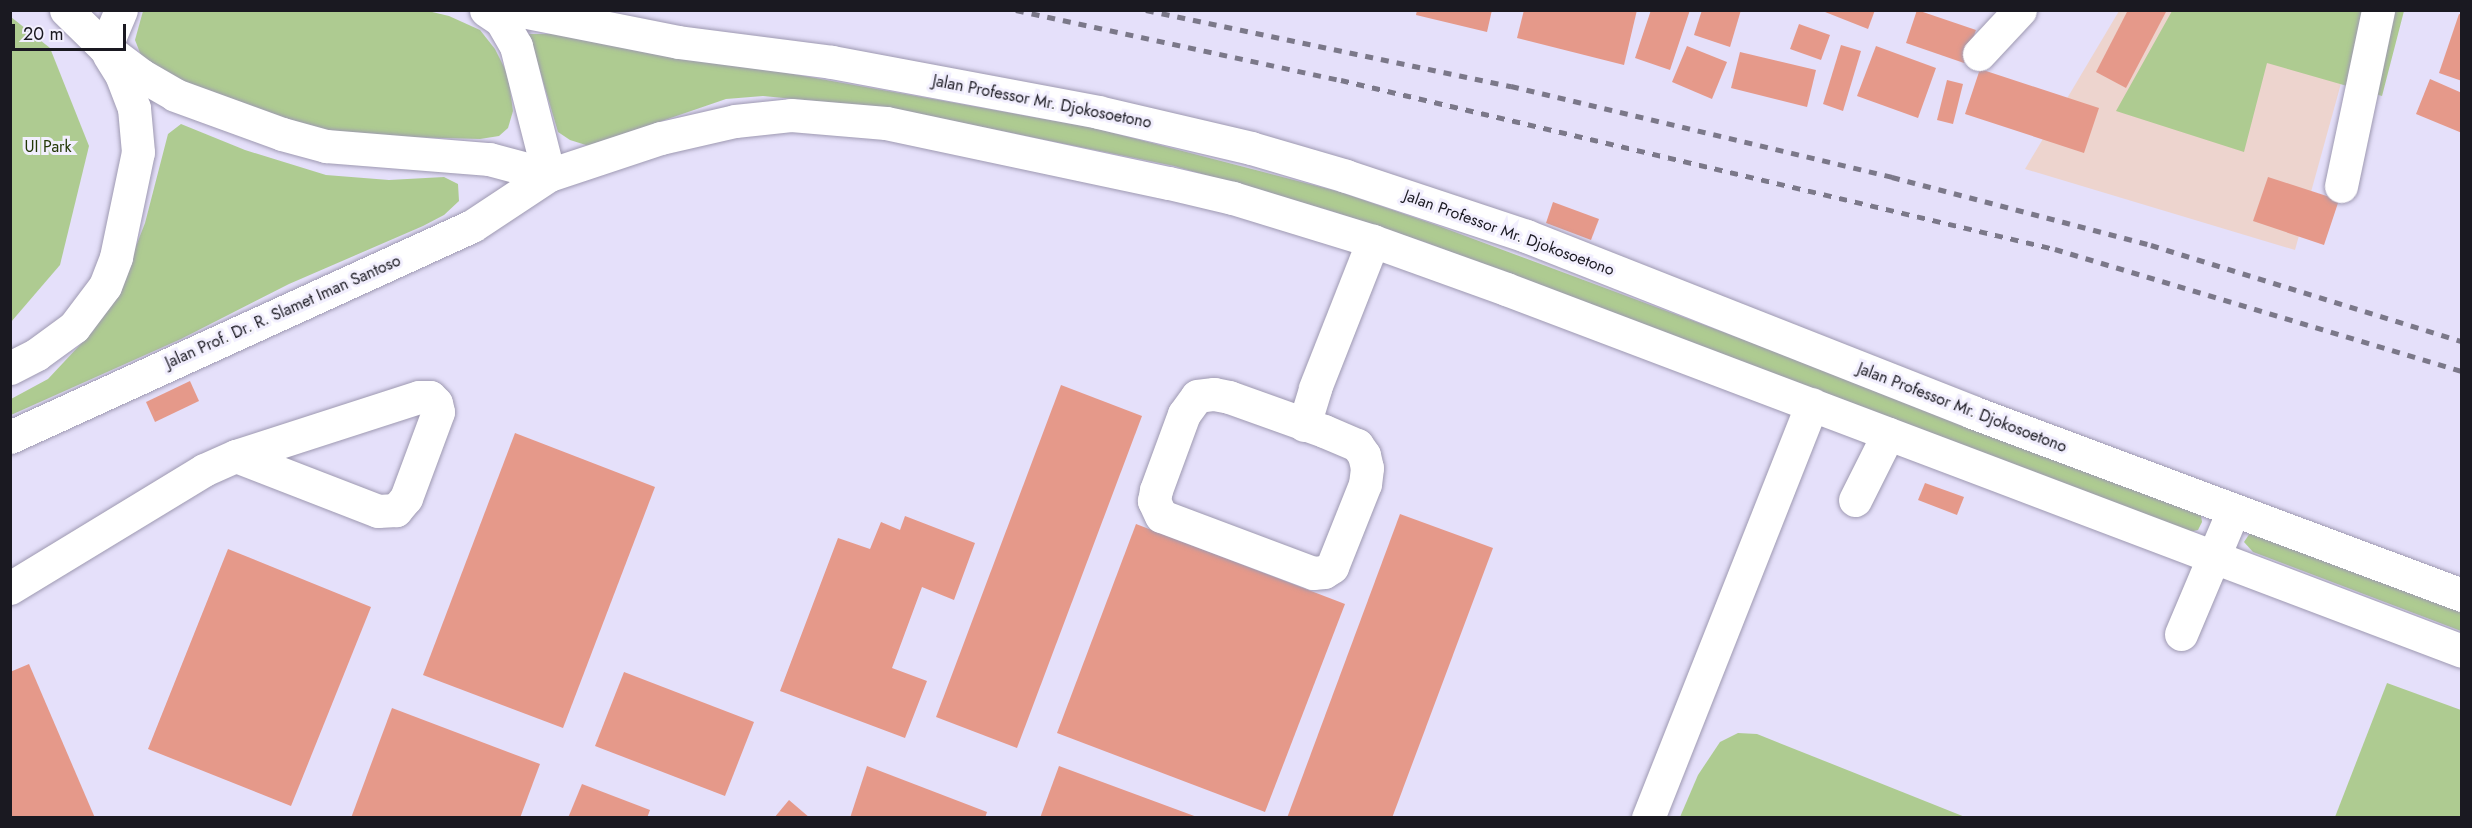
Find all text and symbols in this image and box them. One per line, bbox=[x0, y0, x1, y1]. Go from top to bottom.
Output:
scale bar bbox=[15, 12, 129, 50]
text: 20 m bbox=[23, 21, 63, 47]
street label: Jalan Professor Mr. Djokosoetono bbox=[931, 71, 1153, 133]
park label: UI Park bbox=[24, 137, 72, 157]
street label: Jalan Professor Mr. Djokosoetono bbox=[1401, 186, 1617, 280]
street label: Jalan Prof. Dr. R. Slamet Iman Santoso bbox=[162, 251, 404, 373]
street label: Jalan Professor Mr. Djokosoetono bbox=[1855, 359, 2069, 457]

